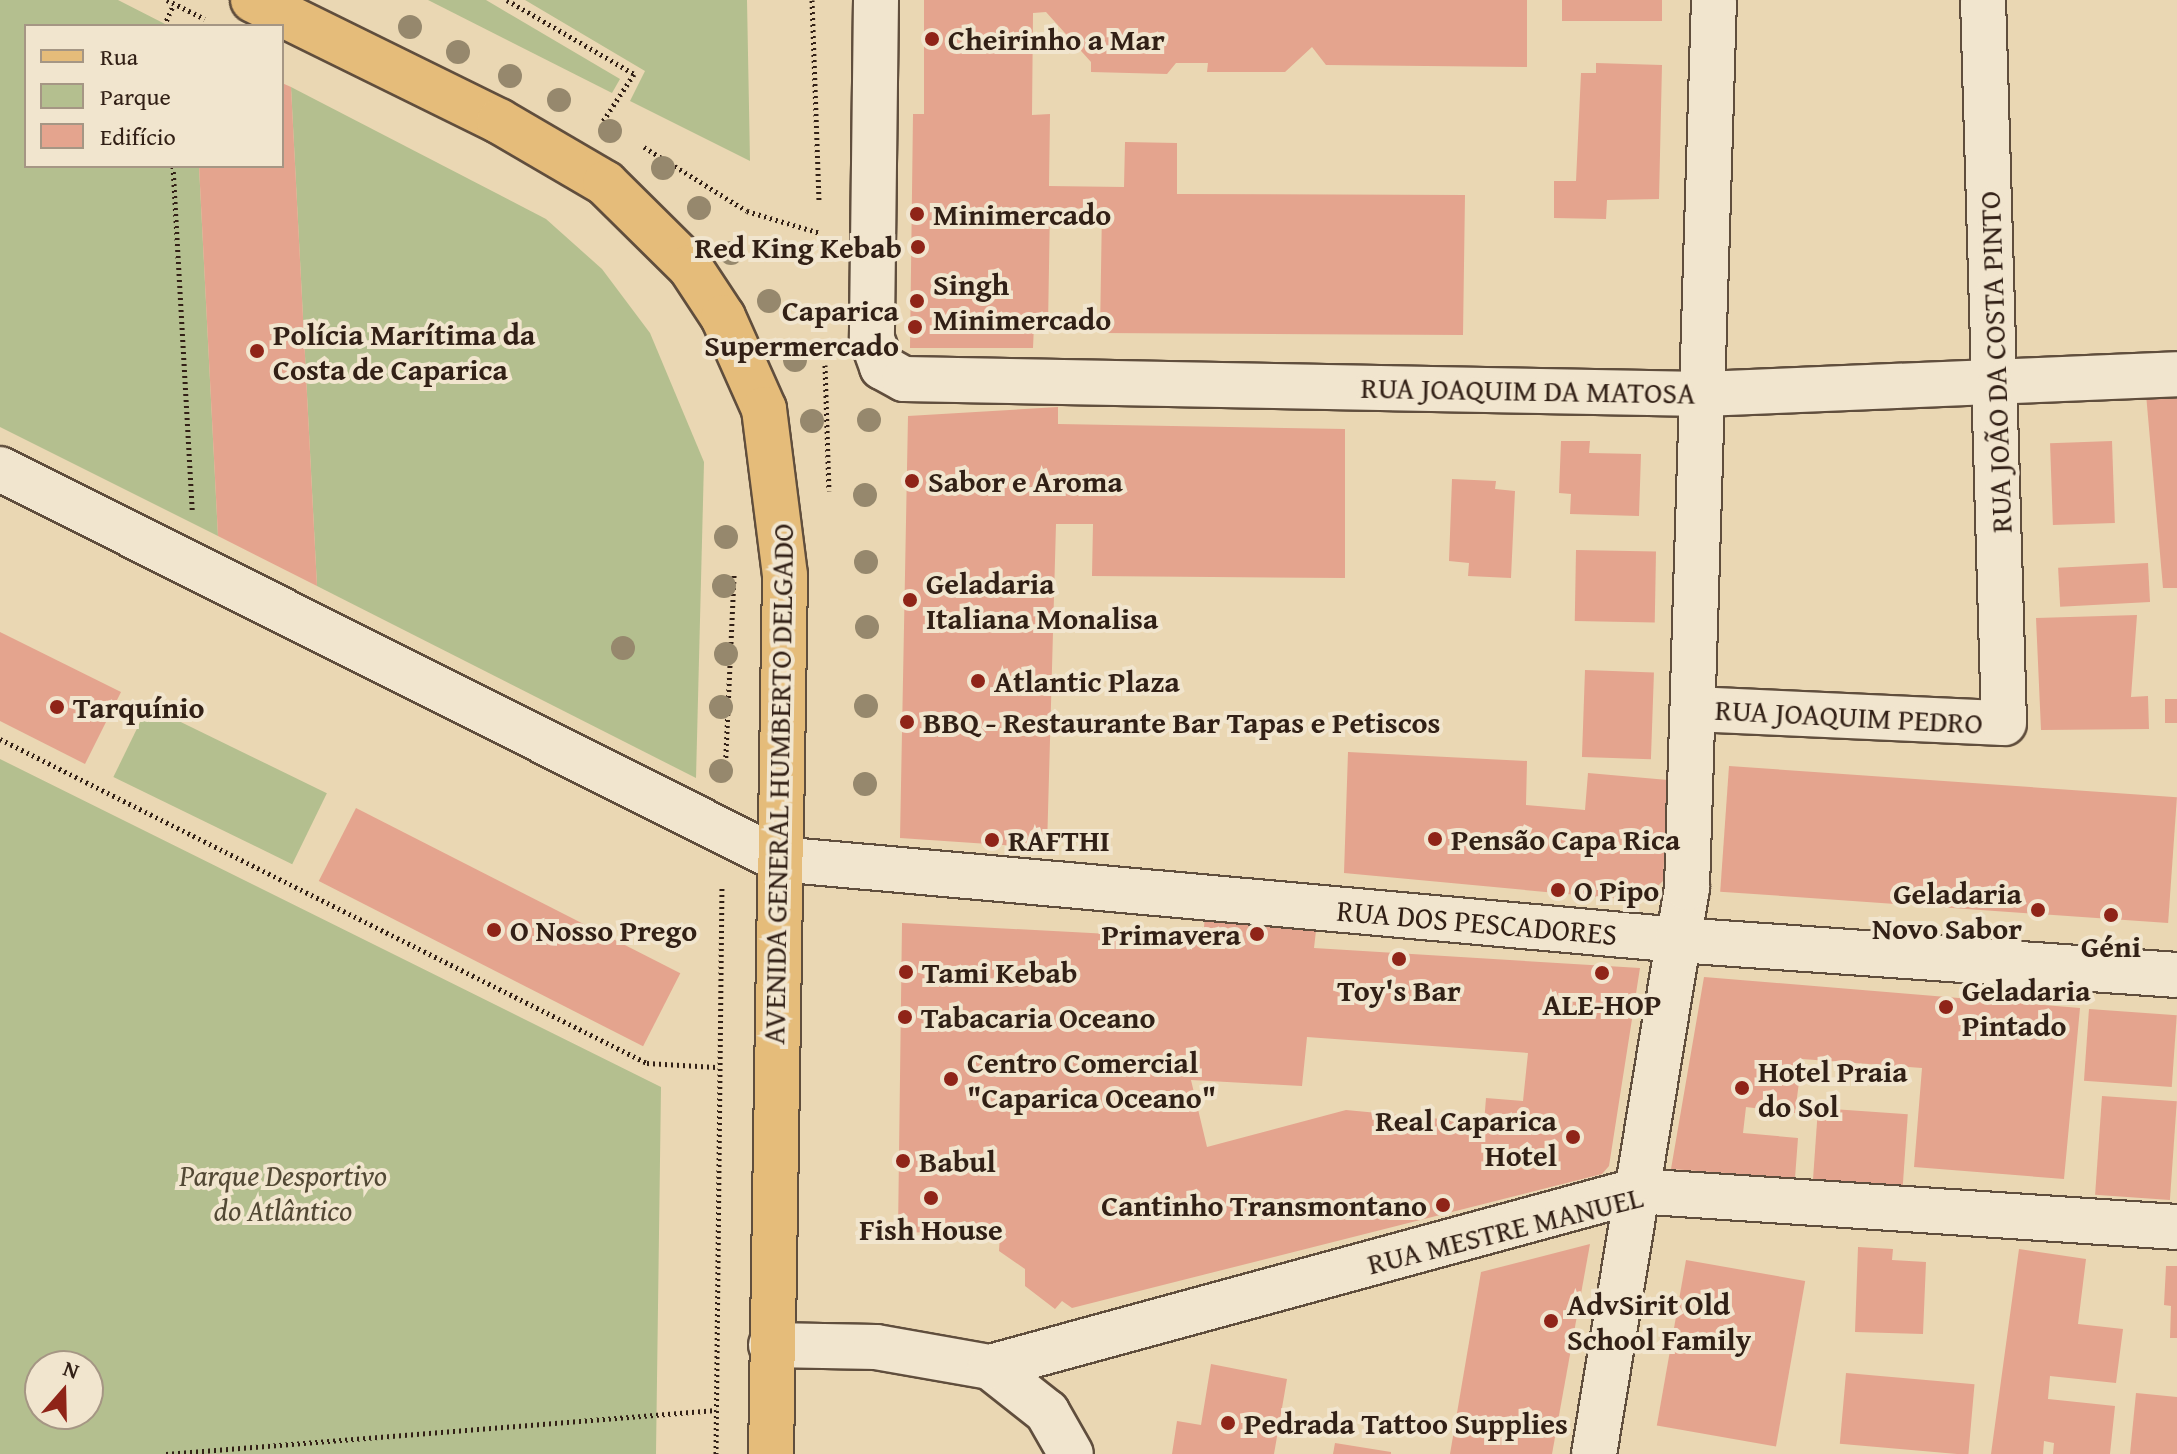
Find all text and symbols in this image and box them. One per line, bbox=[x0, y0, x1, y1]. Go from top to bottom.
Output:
place label: Cheirinho a Mar bbox=[948, 21, 1165, 57]
legend bbox=[24, 24, 284, 168]
marker: Cheirinho a Mar bbox=[923, 30, 941, 48]
text: Rua bbox=[100, 39, 138, 74]
text: Parque bbox=[100, 79, 171, 114]
text: Edifício bbox=[100, 119, 176, 154]
street label: RUA JOÃO DA COSTA PINTO bbox=[1971, 190, 2019, 534]
place label: Minimercado bbox=[933, 196, 1111, 232]
marker: Minimercado bbox=[908, 205, 926, 223]
place label: Red King Kebab bbox=[695, 229, 902, 265]
marker: Red King Kebab bbox=[909, 238, 927, 256]
place label: Singh Minimercado bbox=[933, 266, 1111, 336]
place label: Caparica Supermercado bbox=[704, 292, 899, 362]
marker: Singh Minimercado bbox=[908, 292, 926, 310]
place label: Polícia Marítima da Costa de Caparica bbox=[273, 316, 535, 386]
marker: Caparica Supermercado bbox=[906, 318, 924, 336]
marker: Polícia Marítima da Costa de Caparica bbox=[248, 342, 266, 360]
street label: RUA JOAQUIM DA MATOSA bbox=[1360, 369, 1696, 411]
place label: Sabor e Aroma bbox=[928, 463, 1123, 499]
marker: Sabor e Aroma bbox=[903, 472, 921, 490]
street label: AVENIDA GENERAL HUMBERTO DELGADO bbox=[755, 523, 801, 1045]
place label: Geladaria Italiana Monalisa bbox=[926, 565, 1158, 636]
marker: Geladaria Italiana Monalisa bbox=[901, 591, 919, 609]
place label: Atlantic Plaza bbox=[994, 663, 1180, 699]
marker: Atlantic Plaza bbox=[969, 672, 987, 690]
place label: Tarquínio bbox=[73, 689, 205, 725]
street label: RUA JOAQUIM PEDRO bbox=[1714, 691, 1984, 741]
marker: Tarquínio bbox=[48, 698, 66, 716]
place label: BBQ - Restaurante Bar Tapas e Petiscos bbox=[923, 704, 1440, 740]
marker: BBQ - Restaurante Bar Tapas e Petiscos bbox=[898, 713, 916, 731]
place label: Pensão Capa Rica bbox=[1451, 821, 1680, 857]
place label: RAFTHI bbox=[1008, 822, 1110, 858]
marker: Pensão Capa Rica bbox=[1426, 830, 1444, 848]
marker: RAFTHI bbox=[983, 831, 1001, 849]
place label: O Pipo bbox=[1574, 872, 1659, 908]
place label: Geladaria Novo Sabor bbox=[1872, 875, 2022, 946]
marker: O Pipo bbox=[1549, 881, 1567, 899]
street label: RUA DOS PESCADORES bbox=[1335, 892, 1619, 952]
marker: Geladaria Novo Sabor bbox=[2029, 901, 2047, 919]
marker: Géni bbox=[2102, 906, 2120, 924]
place label: O Nosso Prego bbox=[510, 912, 697, 948]
place label: Primavera bbox=[1102, 916, 1241, 952]
marker: O Nosso Prego bbox=[485, 921, 503, 939]
marker: Primavera bbox=[1248, 925, 1266, 943]
place label: Géni bbox=[2081, 928, 2141, 964]
marker: Toy's Bar bbox=[1390, 950, 1408, 968]
place label: Tami Kebab bbox=[922, 954, 1077, 990]
marker: Tami Kebab bbox=[897, 963, 915, 981]
marker: ALE-HOP bbox=[1593, 964, 1611, 982]
place label: Toy's Bar bbox=[1337, 972, 1461, 1008]
place label: Geladaria Pintado bbox=[1962, 972, 2091, 1042]
place label: ALE-HOP bbox=[1543, 986, 1661, 1022]
marker: Geladaria Pintado bbox=[1937, 998, 1955, 1016]
place label: Tabacaria Oceano bbox=[921, 999, 1156, 1035]
marker: Tabacaria Oceano bbox=[896, 1008, 914, 1026]
place label: Centro Comercial "Caparica Oceano" bbox=[967, 1044, 1216, 1114]
place label: Hotel Praia do Sol bbox=[1758, 1053, 1908, 1124]
marker: Centro Comercial "Caparica Oceano" bbox=[942, 1070, 960, 1088]
marker: Hotel Praia do Sol bbox=[1733, 1079, 1751, 1097]
place label: Real Caparica Hotel bbox=[1375, 1102, 1557, 1172]
marker: Real Caparica Hotel bbox=[1564, 1128, 1582, 1146]
place label: Babul bbox=[919, 1143, 996, 1179]
marker: Babul bbox=[894, 1152, 912, 1170]
park label: Parque Desportivo do Atlântico bbox=[179, 1157, 387, 1228]
street label: RUA MESTRE MANUEL bbox=[1364, 1178, 1646, 1282]
place label: Cantinho Transmontano bbox=[1101, 1187, 1427, 1223]
marker: Fish House bbox=[922, 1189, 940, 1207]
marker: Cantinho Transmontano bbox=[1434, 1196, 1452, 1214]
place label: Fish House bbox=[859, 1211, 1003, 1247]
place label: AdvSirit Old School Family bbox=[1567, 1286, 1751, 1356]
marker: AdvSirit Old School Family bbox=[1542, 1312, 1560, 1330]
north arrow bbox=[24, 1350, 104, 1430]
text: N bbox=[59, 1352, 84, 1387]
place label: Pedrada Tattoo Supplies bbox=[1244, 1405, 1568, 1441]
marker: Pedrada Tattoo Supplies bbox=[1219, 1414, 1237, 1432]

